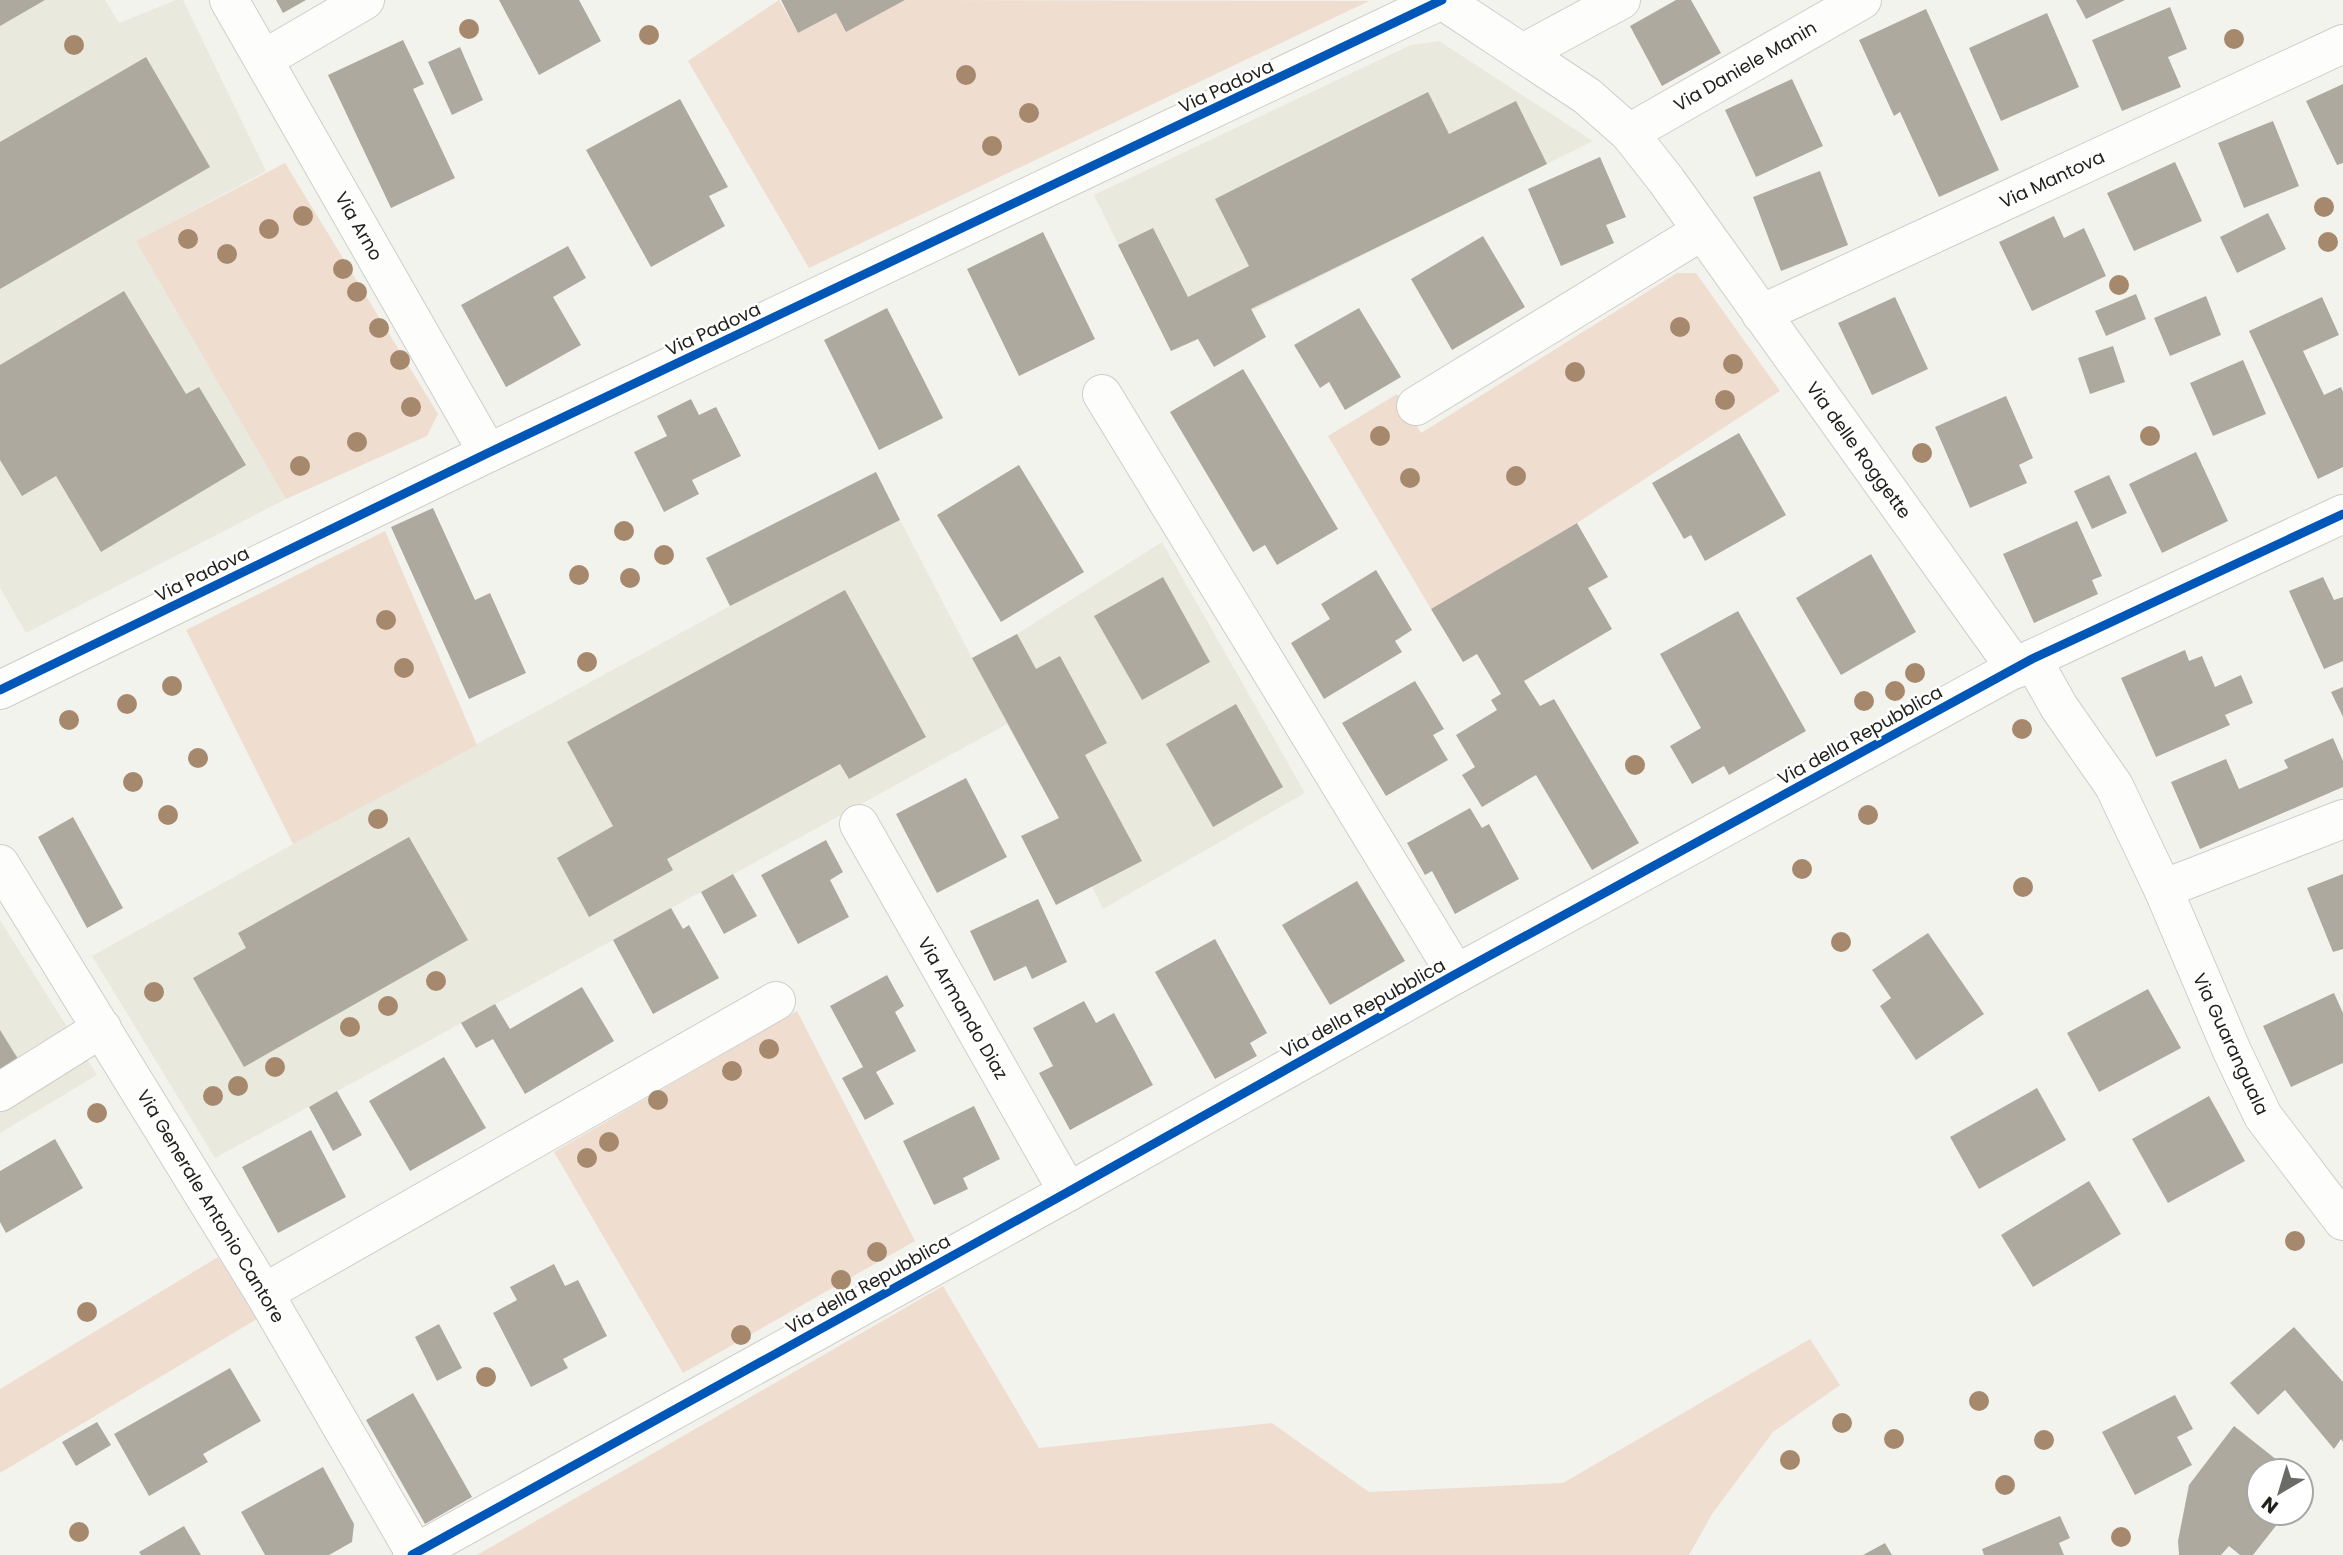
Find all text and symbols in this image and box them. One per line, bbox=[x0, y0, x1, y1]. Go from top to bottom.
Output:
street label: Via Daniele Manin bbox=[1669, 15, 1821, 117]
street label: Via Padova bbox=[1174, 53, 1278, 119]
street label: Via Mantova bbox=[1995, 144, 2109, 214]
street label: Via Arno bbox=[329, 187, 389, 265]
street label: Via Padova bbox=[661, 296, 765, 362]
street label: Via delle Roggette bbox=[1801, 376, 1917, 524]
street label: Via Padova bbox=[151, 540, 253, 608]
street label: Via della Repubblica bbox=[1773, 679, 1947, 791]
street label: Via Armando Diaz bbox=[912, 932, 1014, 1084]
street label: Via della Repubblica bbox=[1276, 952, 1450, 1064]
street label: Via Guaranguala bbox=[2187, 969, 2275, 1119]
street label: Via Generale Antonio Cantore bbox=[131, 1085, 291, 1327]
street label: Via della Repubblica bbox=[781, 1228, 955, 1340]
north arrow bbox=[2245, 1457, 2315, 1527]
text: N bbox=[2256, 1490, 2284, 1520]

